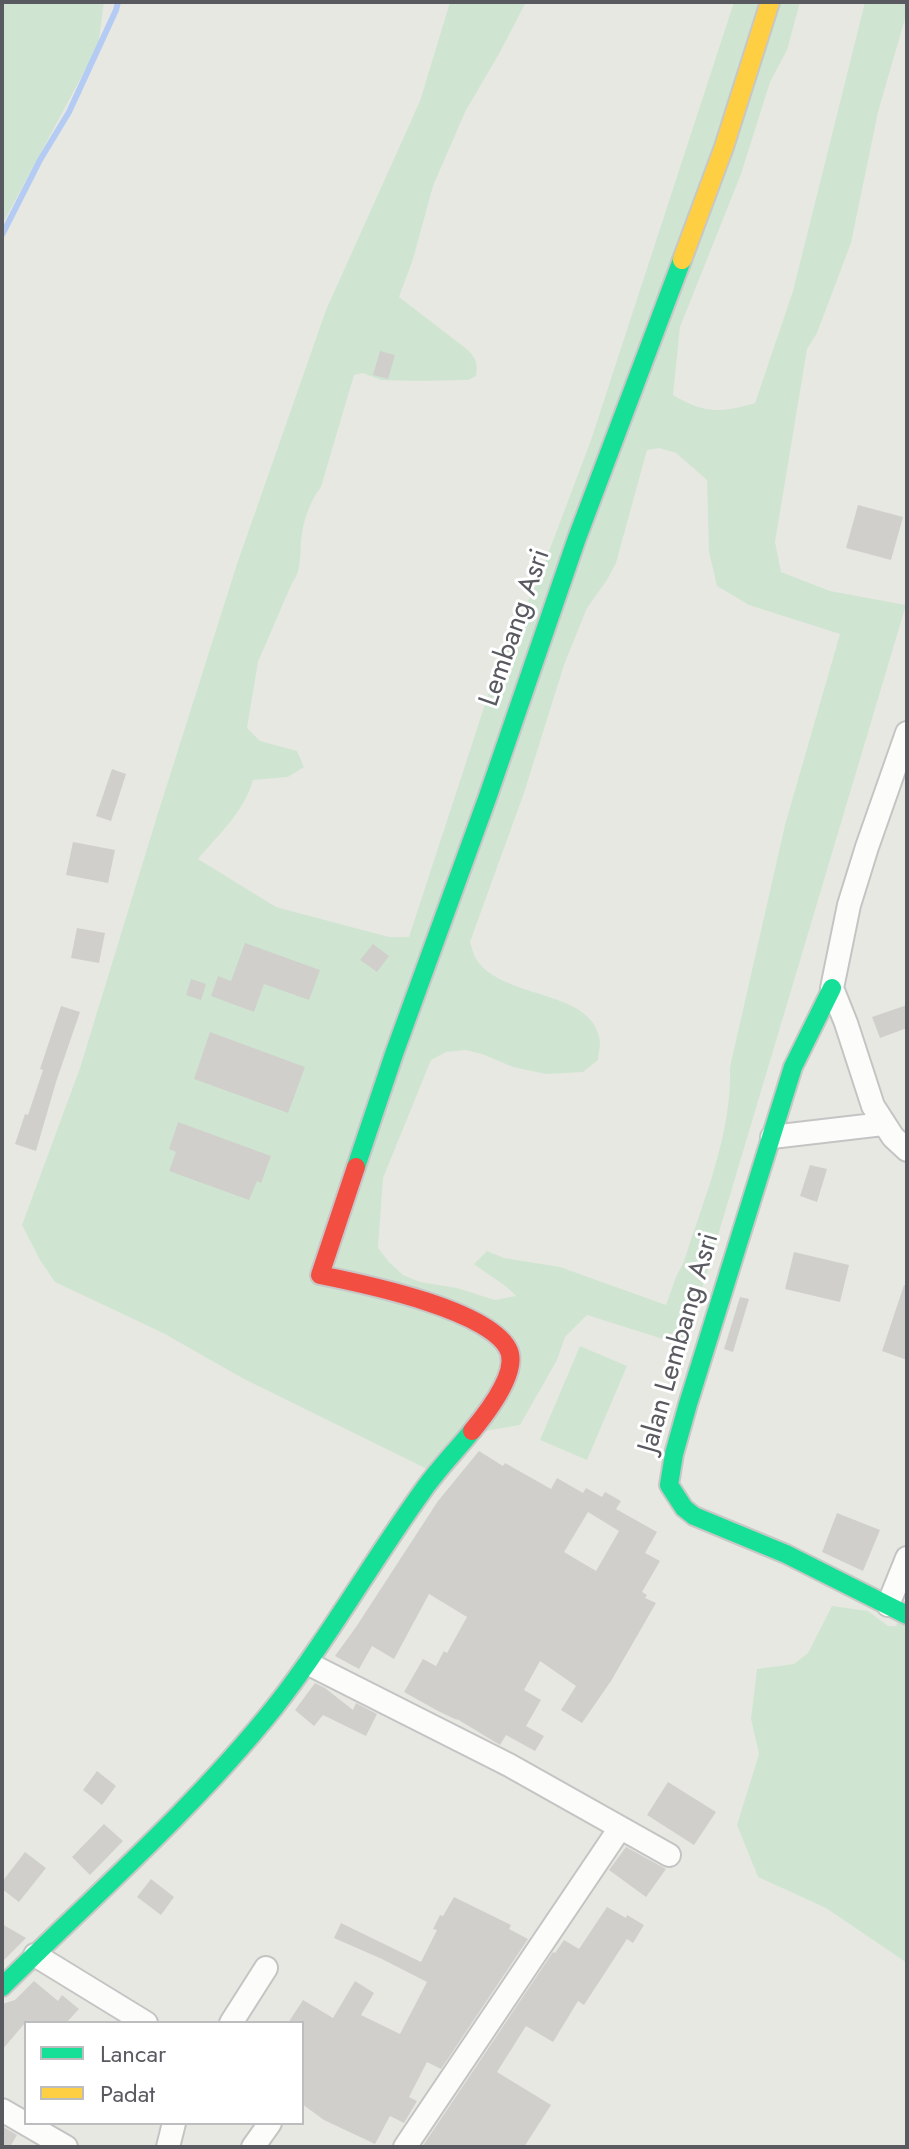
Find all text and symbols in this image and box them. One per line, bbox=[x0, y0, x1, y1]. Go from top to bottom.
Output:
street label: Lembang Asri bbox=[473, 545, 559, 711]
street label: Jalan Lembang Asri bbox=[633, 1229, 727, 1457]
legend bbox=[24, 2021, 304, 2125]
text: Lancar bbox=[100, 2036, 166, 2071]
text: Padat bbox=[100, 2076, 155, 2111]

